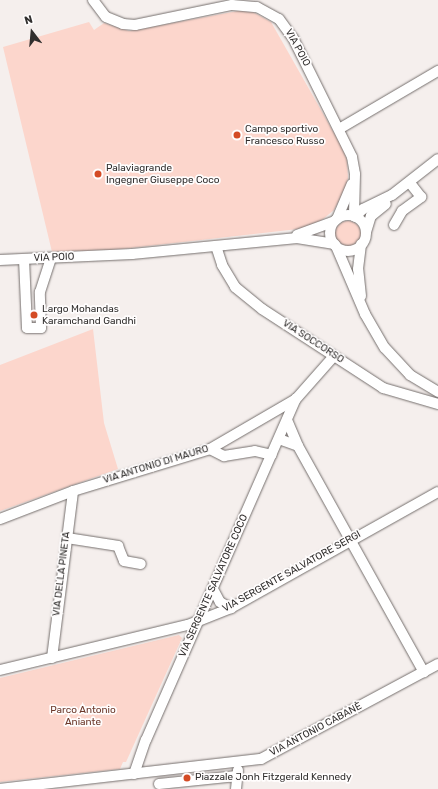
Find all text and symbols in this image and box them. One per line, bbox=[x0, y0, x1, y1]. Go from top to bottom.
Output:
north arrow bbox=[12, 12, 52, 52]
text: N bbox=[23, 13, 34, 27]
street label: VIA POIO bbox=[282, 27, 312, 69]
place label: Campo sportivo Francesco Russo bbox=[245, 123, 324, 146]
marker: Campo sportivo Francesco Russo bbox=[232, 130, 242, 140]
place label: Palaviagrande Ingegner Giuseppe Coco bbox=[106, 162, 220, 186]
marker: Palaviagrande Ingegner Giuseppe Coco bbox=[93, 169, 103, 179]
street label: VIA POIO bbox=[33, 251, 75, 265]
place label: Largo Mohandas Karamchand Gandhi bbox=[42, 303, 136, 326]
marker: Largo Mohandas Karamchand Gandhi bbox=[29, 310, 39, 320]
street label: VIA SOCCORSO bbox=[280, 318, 346, 366]
street label: VIA ANTONIO DI MAURO bbox=[102, 443, 210, 487]
street label: VIA SERGENTE SALVATORE COCO bbox=[177, 513, 251, 659]
street label: VIA SERGENTE SALVATORE SERGI bbox=[221, 529, 363, 615]
street label: VIA DELLA PINETA bbox=[51, 531, 73, 617]
street label: VIA ANTONIO CABANÈ bbox=[268, 701, 364, 759]
park label: Parco Antonio Aniante bbox=[50, 704, 116, 728]
place label: Piazzale Jonh Fitzgerald Kennedy bbox=[195, 772, 352, 784]
marker: Piazzale Jonh Fitzgerald Kennedy bbox=[182, 773, 192, 783]

